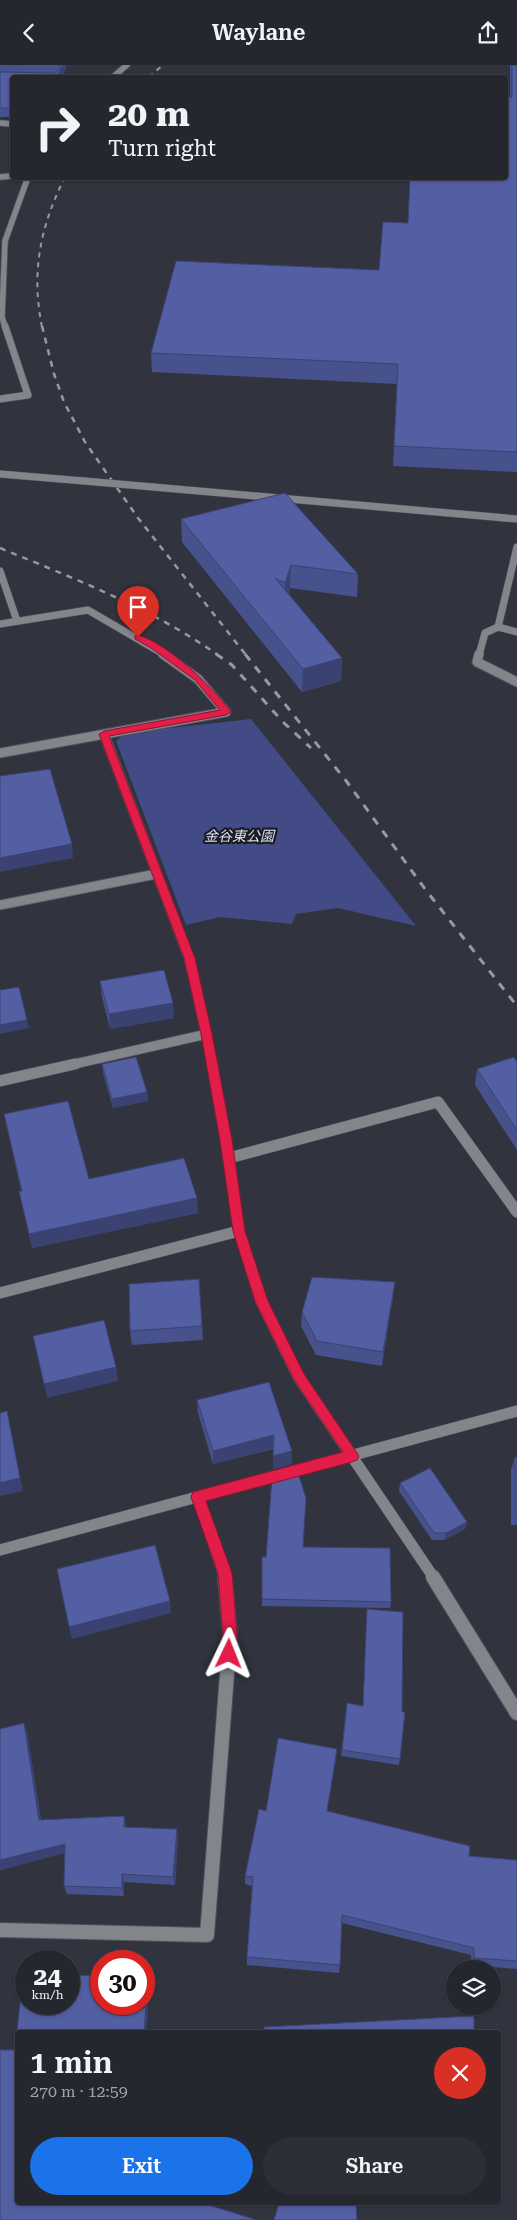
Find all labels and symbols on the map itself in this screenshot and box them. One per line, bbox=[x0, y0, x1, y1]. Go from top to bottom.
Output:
pin bbox=[117, 586, 159, 637]
park label: 金谷東公園 bbox=[204, 828, 276, 844]
position arrow bbox=[202, 1627, 254, 1679]
speed limit sign: 30 bbox=[90, 1950, 155, 2015]

